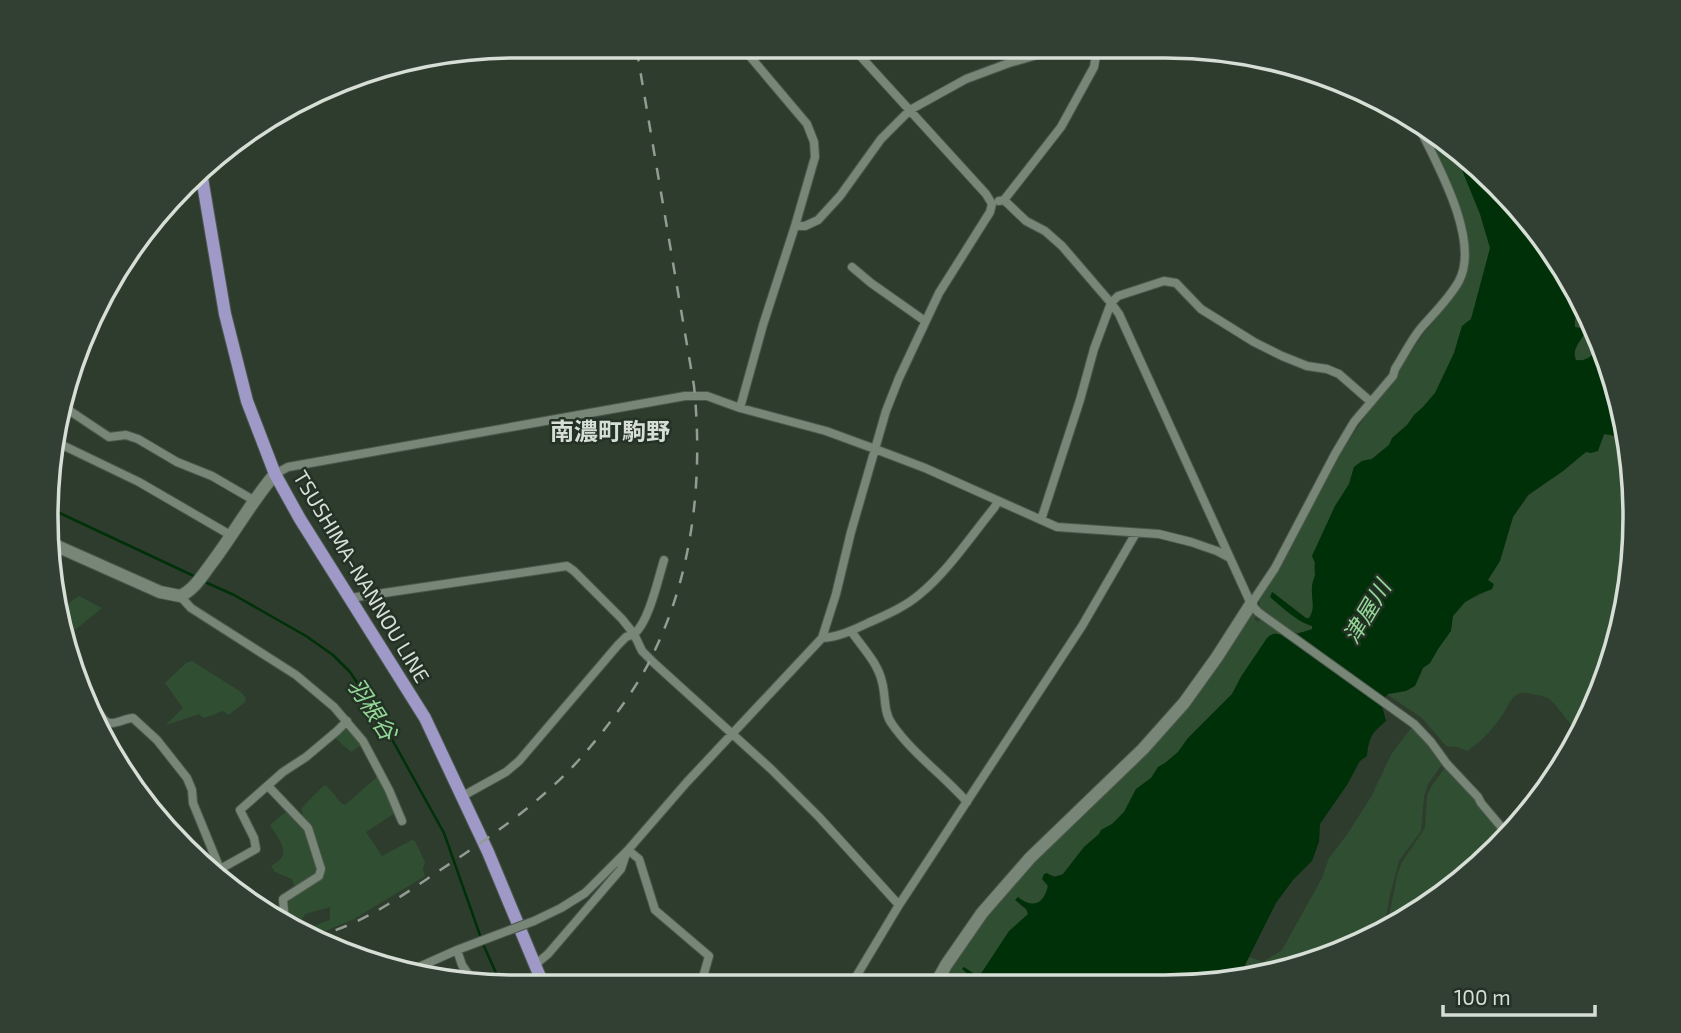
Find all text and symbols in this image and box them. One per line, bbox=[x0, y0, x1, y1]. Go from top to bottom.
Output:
district label: 南濃町駒野 bbox=[550, 416, 670, 445]
street label: TSUSHIMA-NANNOU LINE bbox=[289, 466, 436, 687]
water label: 津屋川 bbox=[1336, 572, 1397, 648]
water label: 羽根谷 bbox=[342, 672, 404, 747]
scale bar bbox=[1443, 974, 1595, 1018]
text: 100 m bbox=[1454, 984, 1511, 1009]

